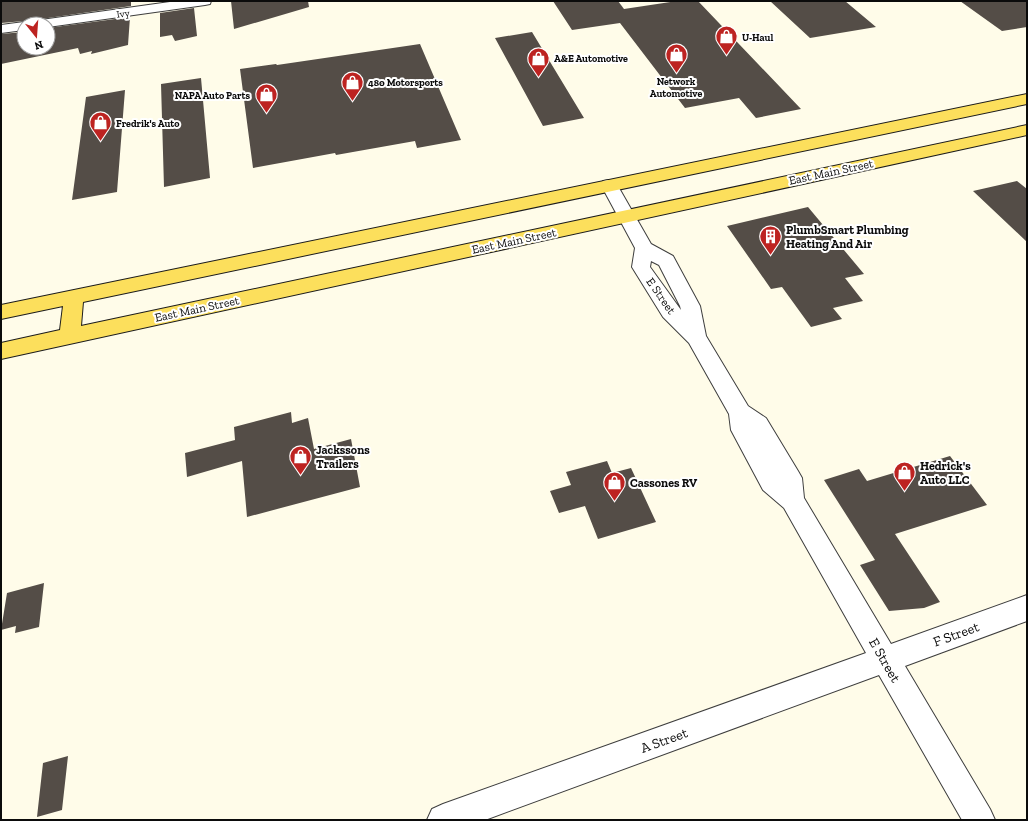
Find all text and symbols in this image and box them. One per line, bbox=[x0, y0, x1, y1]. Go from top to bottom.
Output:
street label: Ivy bbox=[116, 7, 131, 21]
north arrow bbox=[16, 16, 56, 56]
shop icon: U-Haul bbox=[714, 24, 740, 57]
place label: U-Haul bbox=[742, 32, 773, 44]
text: N bbox=[32, 38, 45, 53]
shop icon: Network Automotive bbox=[663, 42, 689, 75]
shop icon: A&E Automotive bbox=[525, 45, 551, 78]
place label: A&E Automotive bbox=[554, 53, 628, 65]
shop icon: 480 Motorsports bbox=[340, 69, 366, 102]
place label: Network Automotive bbox=[650, 76, 702, 100]
place label: 480 Motorsports bbox=[368, 77, 443, 89]
shop icon: NAPA Auto Parts bbox=[253, 82, 279, 115]
place label: NAPA Auto Parts bbox=[175, 90, 250, 102]
shop icon: Fredrik's Auto bbox=[87, 110, 113, 143]
place label: Fredrik's Auto bbox=[116, 118, 180, 130]
street label: East Main Street bbox=[787, 156, 875, 188]
place label: PlumbSmart Plumbing Heating And Air bbox=[786, 223, 909, 251]
building icon: PlumbSmart Plumbing Heating And Air bbox=[758, 224, 784, 257]
street label: East Main Street bbox=[470, 225, 558, 257]
street label: E Street bbox=[643, 275, 679, 317]
street label: East Main Street bbox=[153, 293, 241, 325]
place label: Jackssons Trailers bbox=[316, 443, 370, 471]
shop icon: Jackssons Trailers bbox=[288, 444, 314, 477]
place label: Hedrick's Auto LLC bbox=[920, 459, 971, 487]
shop icon: Hedrick's Auto LLC bbox=[892, 460, 918, 493]
shop icon: Cassones RV bbox=[602, 470, 628, 503]
place label: Cassones RV bbox=[630, 476, 698, 490]
street label: F Street bbox=[931, 618, 982, 651]
street label: E Street bbox=[865, 635, 904, 686]
street label: A Street bbox=[638, 724, 691, 757]

